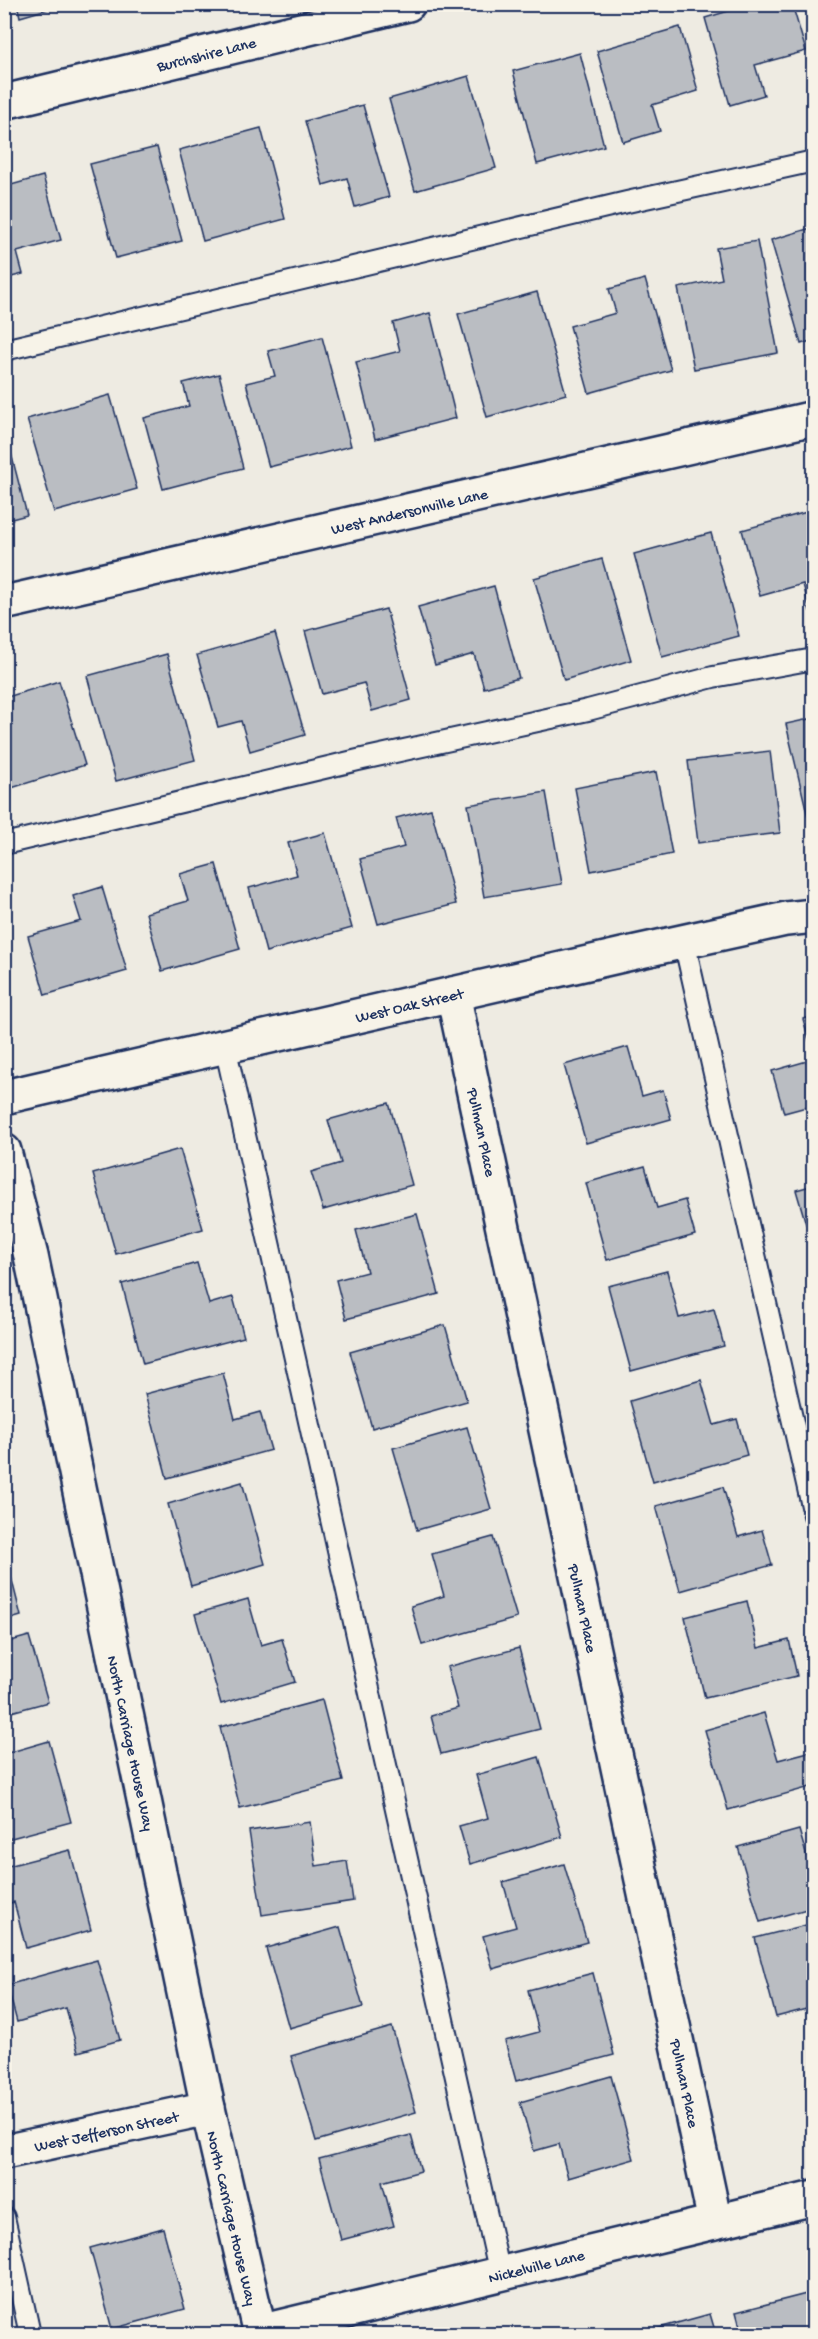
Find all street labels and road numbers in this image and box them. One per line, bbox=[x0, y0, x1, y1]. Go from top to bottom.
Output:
street label: Burchshire Lane bbox=[154, 35, 259, 78]
street label: West Andersonville Lane bbox=[329, 486, 491, 541]
street label: West Oak Street bbox=[354, 985, 467, 1029]
street label: Pullman Place bbox=[461, 1086, 498, 1179]
street label: Pullman Place bbox=[562, 1562, 599, 1655]
street label: North Carriage House Way bbox=[101, 1654, 156, 1833]
street label: Pullman Place bbox=[664, 2037, 701, 2130]
street label: West Jefferson Street bbox=[33, 2109, 182, 2158]
street label: North Carriage House Way bbox=[200, 2129, 259, 2308]
street label: Nickelville Lane bbox=[487, 2247, 588, 2290]

